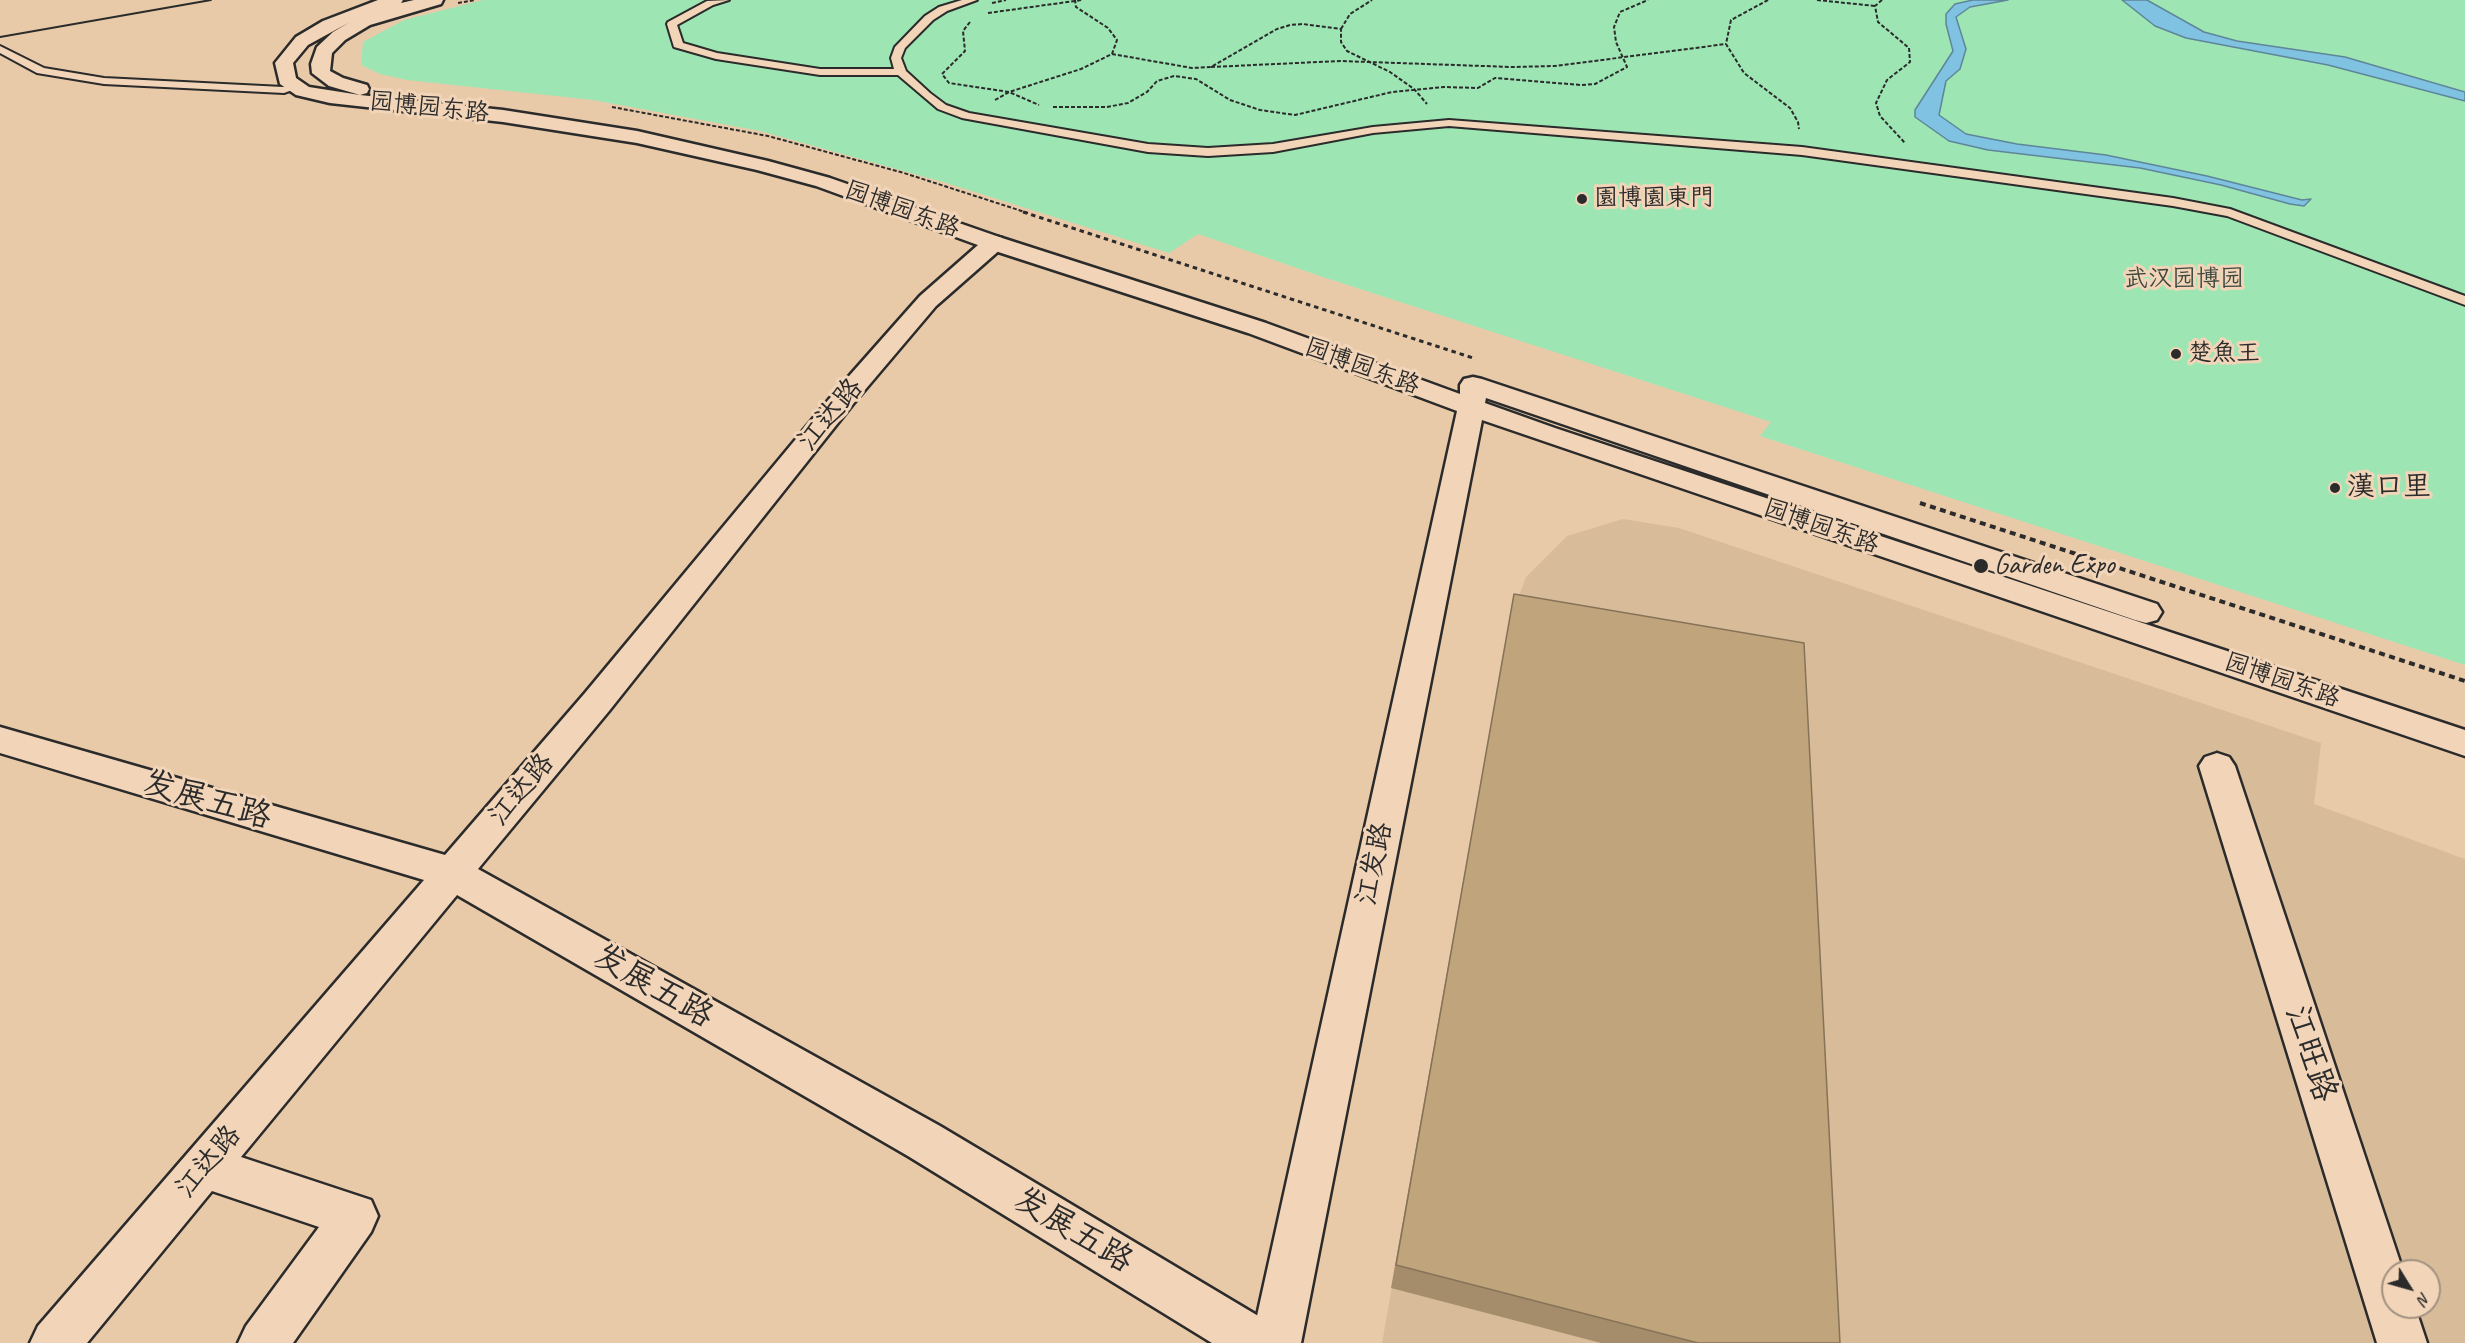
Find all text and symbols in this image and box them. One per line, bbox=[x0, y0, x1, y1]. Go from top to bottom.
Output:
street label: 园博园东路 bbox=[368, 87, 490, 129]
street label: 园博园东路 bbox=[841, 176, 963, 244]
place label: 園博園東門 bbox=[1594, 185, 1714, 213]
marker: 園博園東門 bbox=[1575, 192, 1589, 206]
park label: 武汉园博园 bbox=[2124, 266, 2244, 294]
street label: 园博园东路 bbox=[1301, 333, 1423, 401]
place label: 楚魚王 bbox=[2188, 340, 2260, 368]
marker: 楚魚王 bbox=[2169, 347, 2183, 361]
street label: 江达路 bbox=[791, 372, 871, 458]
place label: 漢口里 bbox=[2347, 471, 2431, 505]
marker: 漢口里 bbox=[2328, 481, 2342, 495]
street label: 园博园东路 bbox=[1760, 494, 1882, 560]
place label: Garden Expo bbox=[1994, 549, 2115, 583]
marker: Garden Expo bbox=[1972, 557, 1990, 575]
street label: 园博园东路 bbox=[2221, 648, 2343, 714]
street label: 江达路 bbox=[482, 747, 562, 833]
street label: 发展五路 bbox=[138, 764, 276, 838]
street label: 江发路 bbox=[1350, 819, 1400, 909]
street label: 发展五路 bbox=[586, 937, 720, 1037]
street label: 江旺路 bbox=[2276, 1001, 2344, 1107]
street label: 江达路 bbox=[169, 1119, 249, 1205]
street label: 发展五路 bbox=[1006, 1180, 1140, 1282]
north arrow bbox=[2381, 1259, 2441, 1319]
text: N bbox=[2413, 1289, 2435, 1309]

